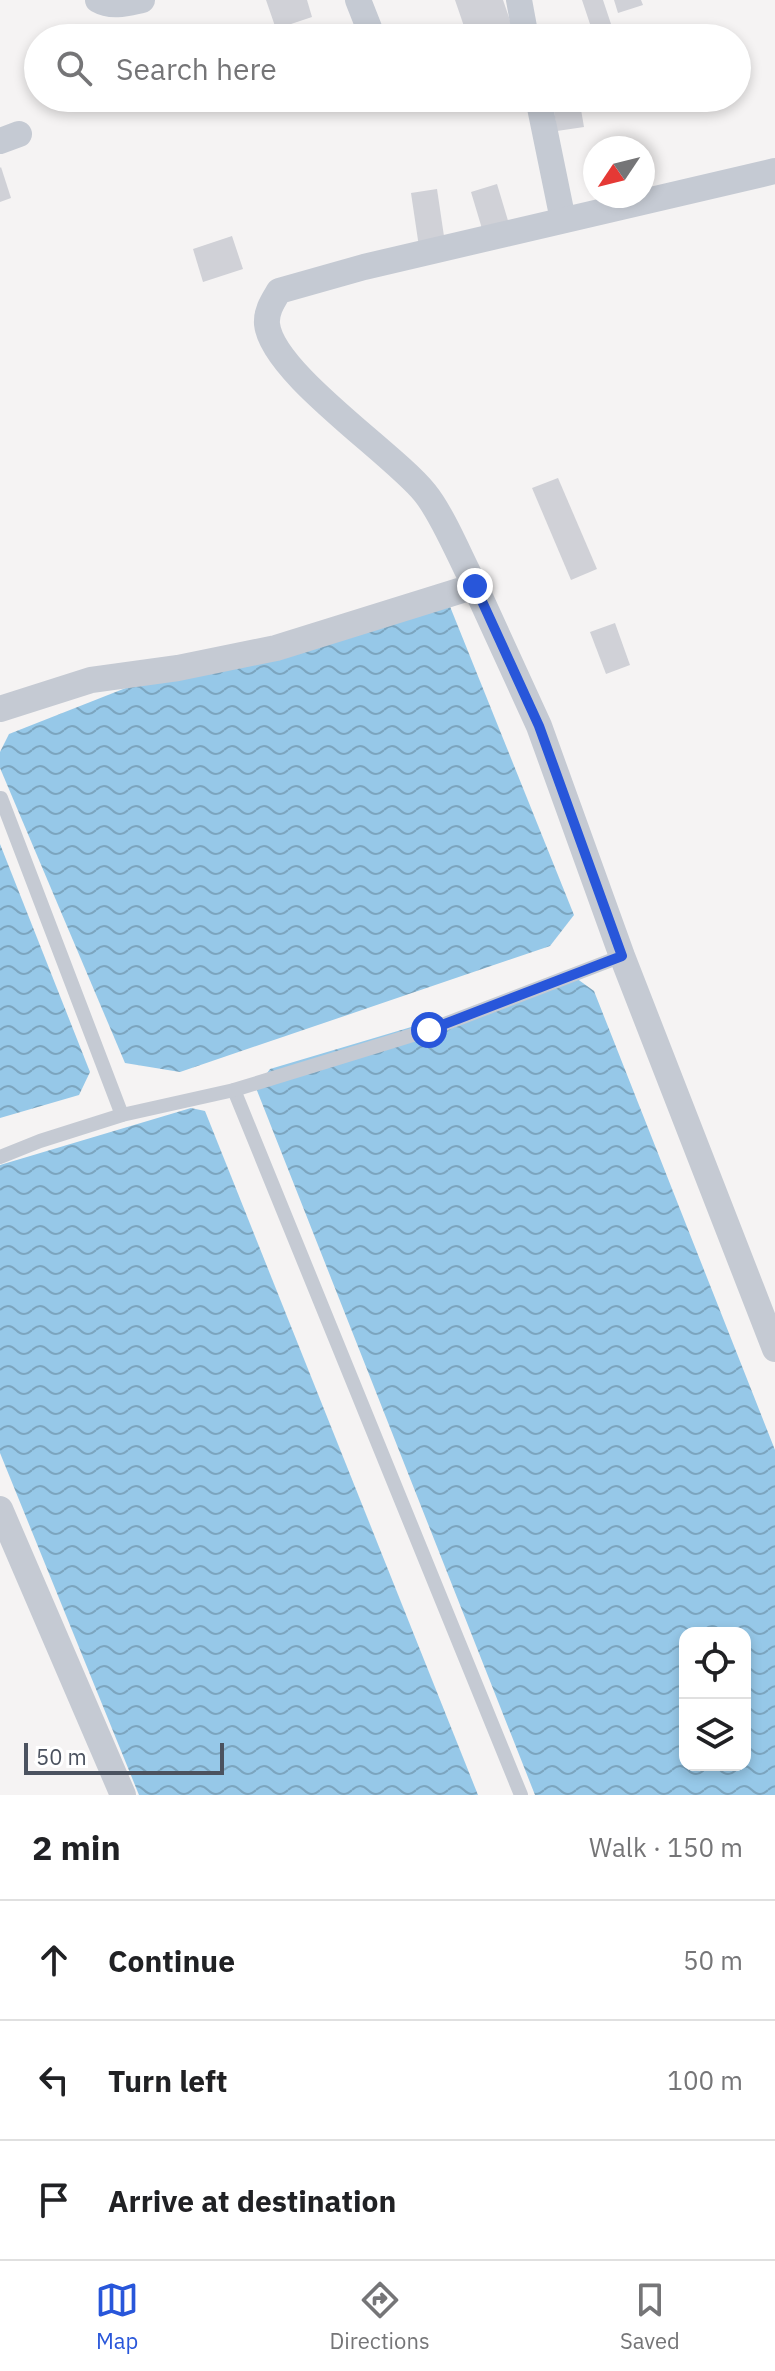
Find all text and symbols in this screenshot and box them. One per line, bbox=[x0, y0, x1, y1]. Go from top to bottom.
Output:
search box bbox=[24, 24, 751, 112]
icon: search bbox=[52, 46, 96, 90]
text: Search here bbox=[116, 49, 277, 88]
north arrow bbox=[583, 136, 655, 208]
route end bbox=[457, 568, 493, 604]
route start bbox=[411, 1012, 447, 1048]
map controls bbox=[679, 1627, 751, 1771]
button: locate bbox=[679, 1627, 751, 1699]
button: layers bbox=[679, 1699, 751, 1771]
scale bar bbox=[24, 1739, 224, 1775]
text: 50 m bbox=[36, 1742, 87, 1771]
text: 2 min bbox=[32, 1825, 121, 1869]
text: Walk · 150 m bbox=[589, 1830, 743, 1864]
icon: ahead bbox=[32, 1938, 76, 1982]
text: Continue bbox=[108, 1941, 235, 1980]
text: 50 m bbox=[683, 1943, 743, 1977]
icon: left bbox=[32, 2058, 76, 2102]
text: Turn left bbox=[108, 2061, 227, 2100]
text: 100 m bbox=[667, 2063, 743, 2097]
icon: arrive bbox=[32, 2178, 76, 2222]
text: Arrive at destination bbox=[108, 2181, 396, 2220]
tab: Map bbox=[95, 2278, 139, 2355]
tab: Directions bbox=[330, 2278, 430, 2355]
tab: Saved bbox=[620, 2278, 680, 2355]

